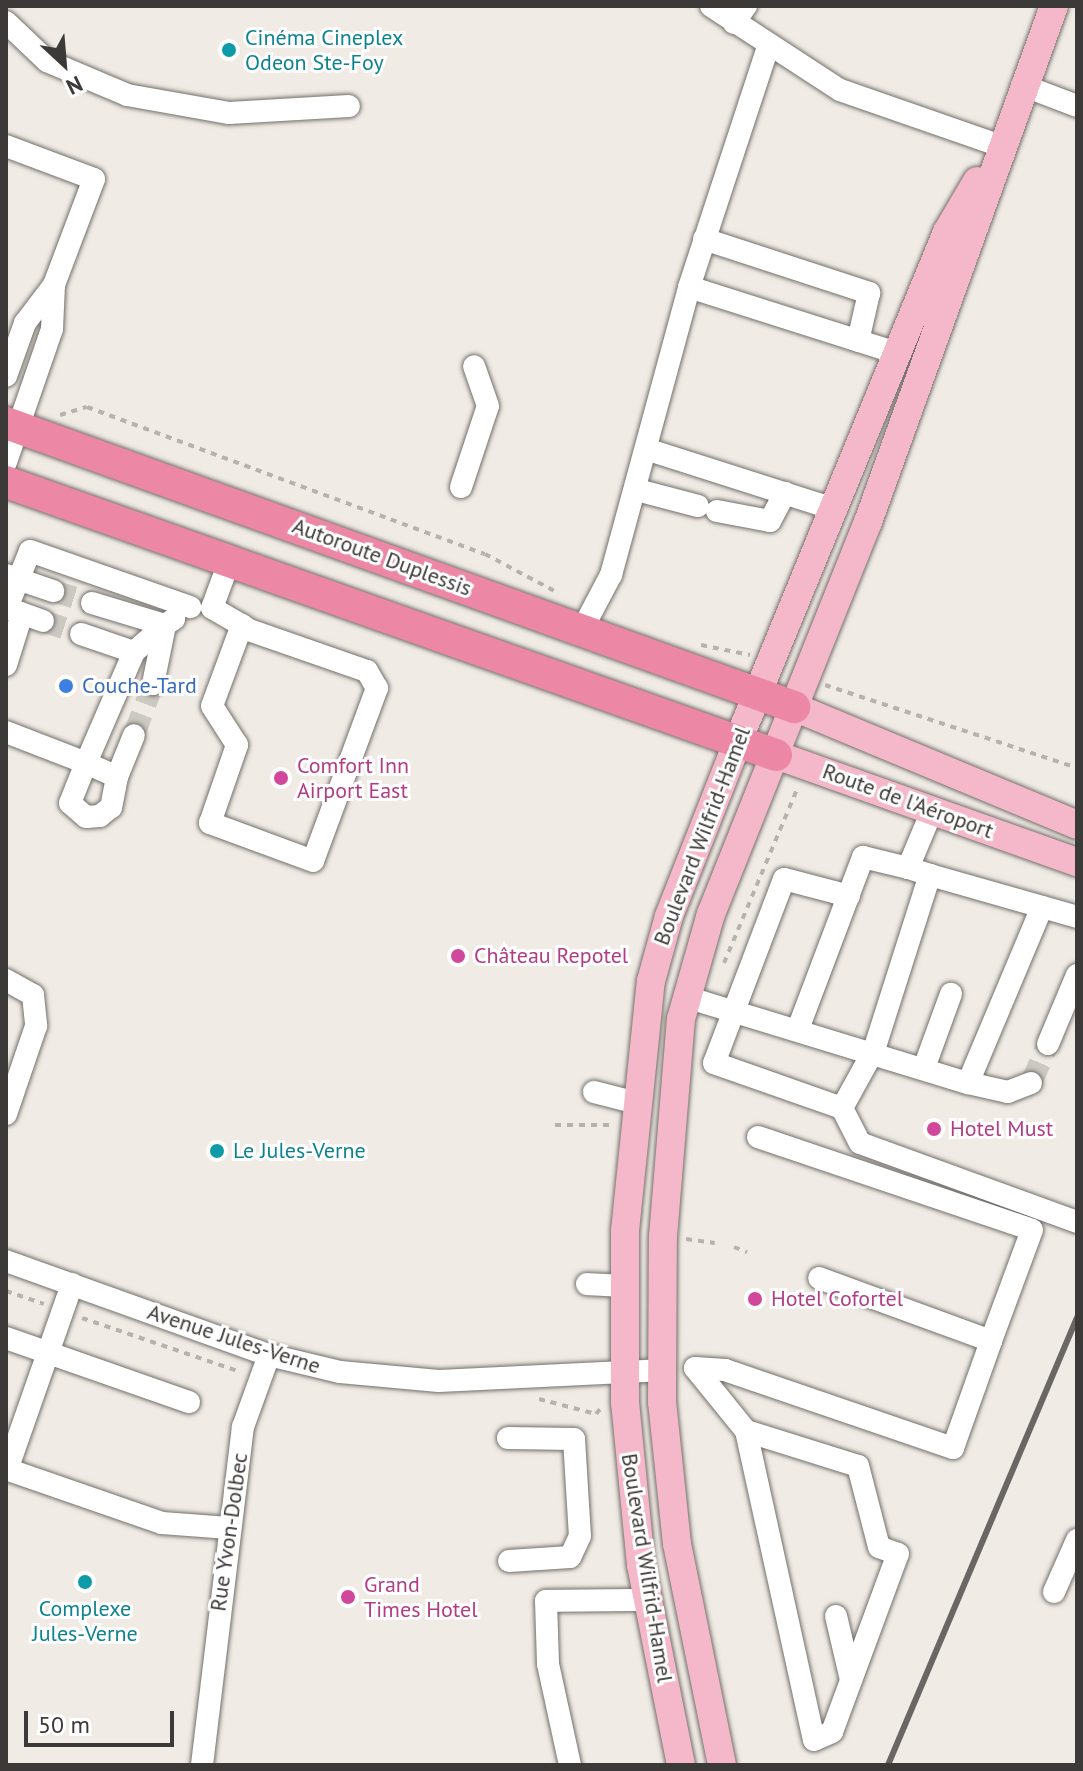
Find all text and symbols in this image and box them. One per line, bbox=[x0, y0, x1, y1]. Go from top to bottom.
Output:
north arrow bbox=[24, 24, 104, 104]
place label: Cinéma Cineplex Odeon Ste-Foy bbox=[245, 24, 403, 76]
marker: Cinéma Cineplex Odeon Ste-Foy bbox=[220, 41, 238, 59]
text: N bbox=[62, 70, 87, 101]
street label: Autoroute Duplessis bbox=[289, 512, 475, 602]
place label: Couche-Tard bbox=[82, 673, 197, 699]
marker: Couche-Tard bbox=[57, 677, 75, 695]
street label: Boulevard Wilfrid-Hamel bbox=[648, 723, 756, 949]
place label: Comfort Inn Airport East bbox=[297, 752, 409, 804]
street label: Route de l'Aéroport bbox=[819, 758, 997, 844]
marker: Comfort Inn Airport East bbox=[272, 769, 290, 787]
place label: Château Repotel bbox=[474, 943, 628, 969]
marker: Château Repotel bbox=[449, 947, 467, 965]
place label: Hotel Must bbox=[950, 1116, 1053, 1142]
marker: Hotel Must bbox=[925, 1120, 943, 1138]
place label: Le Jules-Verne bbox=[233, 1138, 366, 1164]
marker: Le Jules-Verne bbox=[208, 1142, 226, 1160]
place label: Hotel Cofortel bbox=[771, 1286, 903, 1312]
marker: Hotel Cofortel bbox=[746, 1290, 764, 1308]
street label: Avenue Jules-Verne bbox=[144, 1299, 324, 1379]
street label: Rue Yvon-Dolbec bbox=[205, 1451, 253, 1613]
street label: Boulevard Wilfrid-Hamel bbox=[616, 1451, 678, 1685]
place label: Grand Times Hotel bbox=[364, 1571, 478, 1622]
marker: Complexe Jules-Verne bbox=[76, 1573, 94, 1591]
marker: Grand Times Hotel bbox=[339, 1588, 357, 1606]
place label: Complexe Jules-Verne bbox=[32, 1595, 138, 1646]
scale bar bbox=[28, 1695, 178, 1745]
text: 50 m bbox=[38, 1709, 90, 1740]

